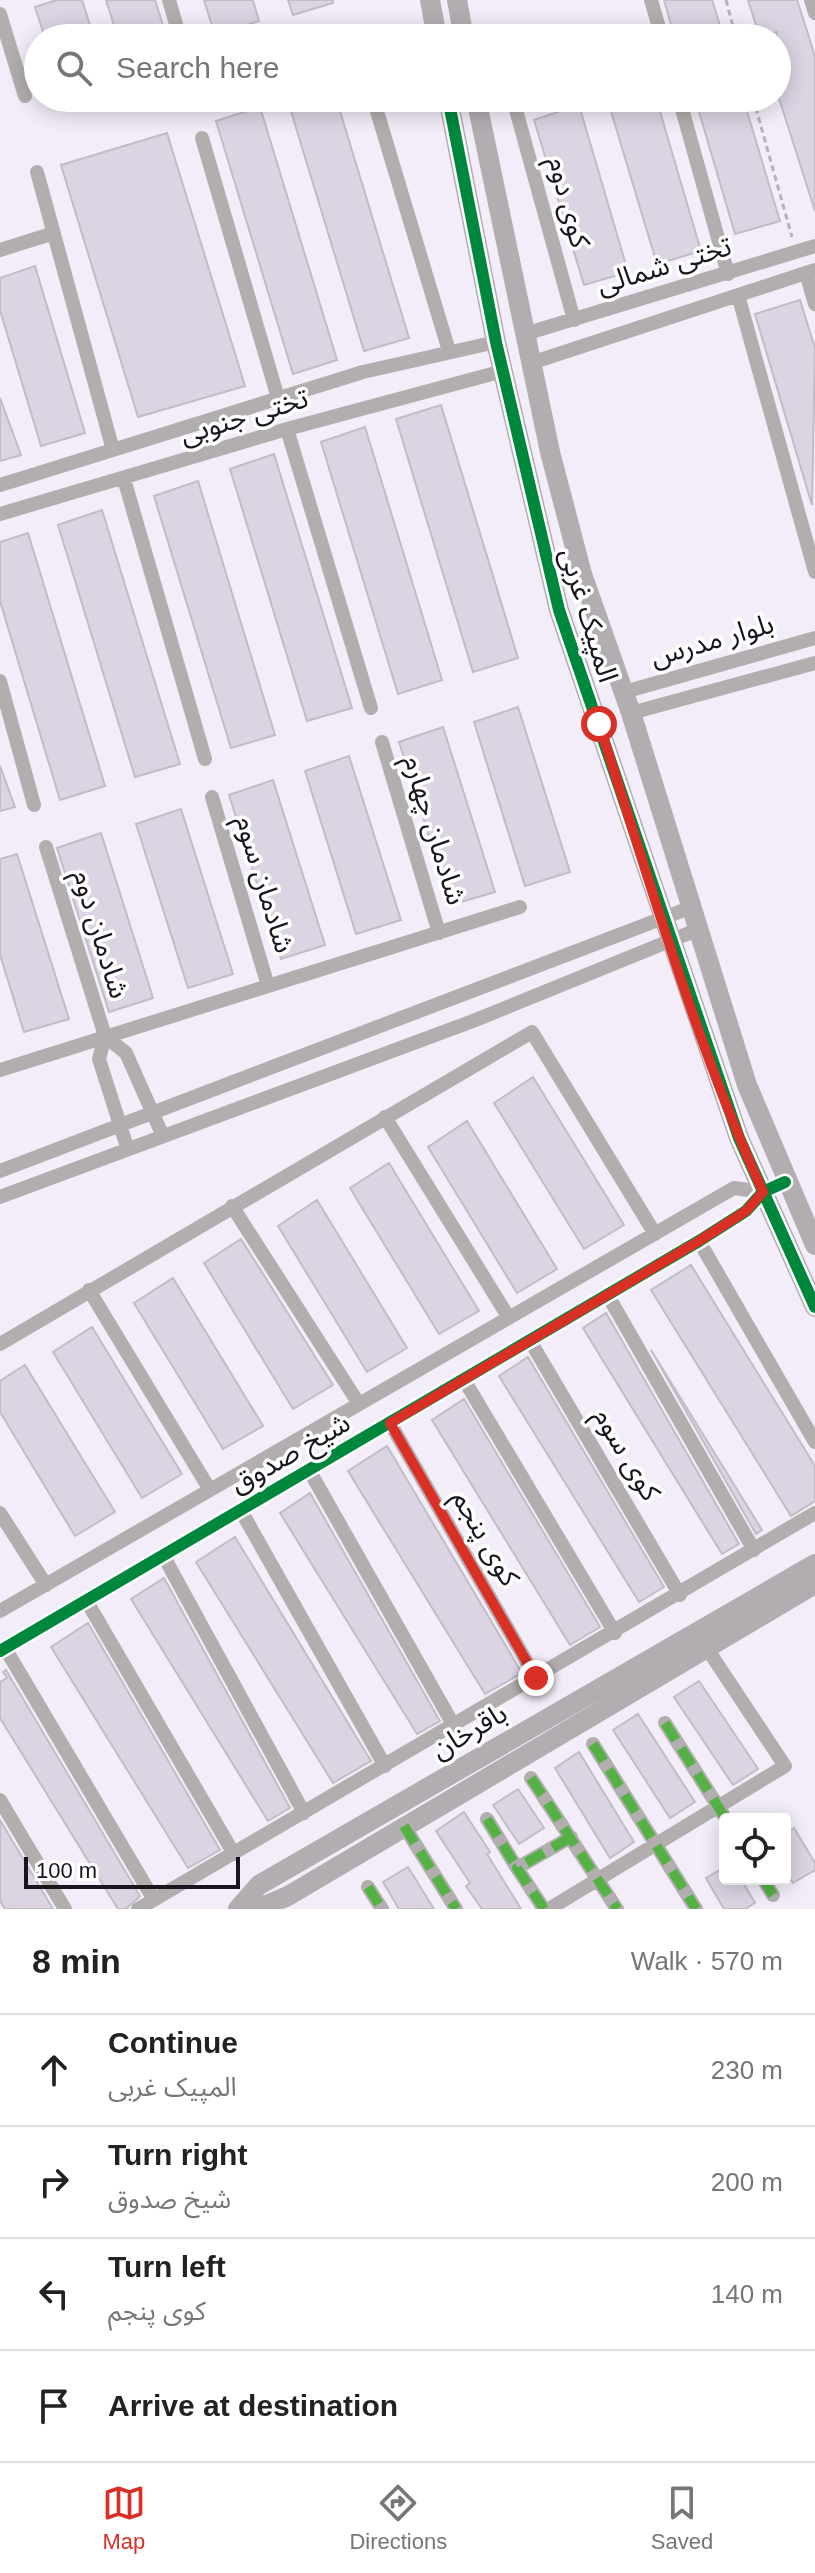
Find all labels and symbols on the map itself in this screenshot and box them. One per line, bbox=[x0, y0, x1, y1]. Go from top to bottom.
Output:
street label: کوی دوم bbox=[537, 153, 596, 253]
street label: تختی شمالی bbox=[593, 230, 735, 301]
street label: تختی جنوبی bbox=[176, 382, 312, 451]
street label: المپیک غربی bbox=[552, 544, 624, 686]
street label: بلوار مدرس bbox=[647, 608, 777, 673]
route start bbox=[581, 706, 617, 742]
street label: شادمان چهارم bbox=[393, 751, 472, 910]
street label: شادمان سوم bbox=[225, 812, 301, 958]
street label: شادمان دوم bbox=[62, 866, 135, 1003]
street label: کوی سوم bbox=[583, 1402, 667, 1509]
street label: شیخ صدوق bbox=[225, 1406, 358, 1504]
street label: کوی پنجم bbox=[441, 1485, 526, 1595]
route end bbox=[518, 1660, 554, 1696]
street label: باقرخان bbox=[426, 1697, 513, 1766]
scale bar bbox=[24, 1853, 240, 1889]

